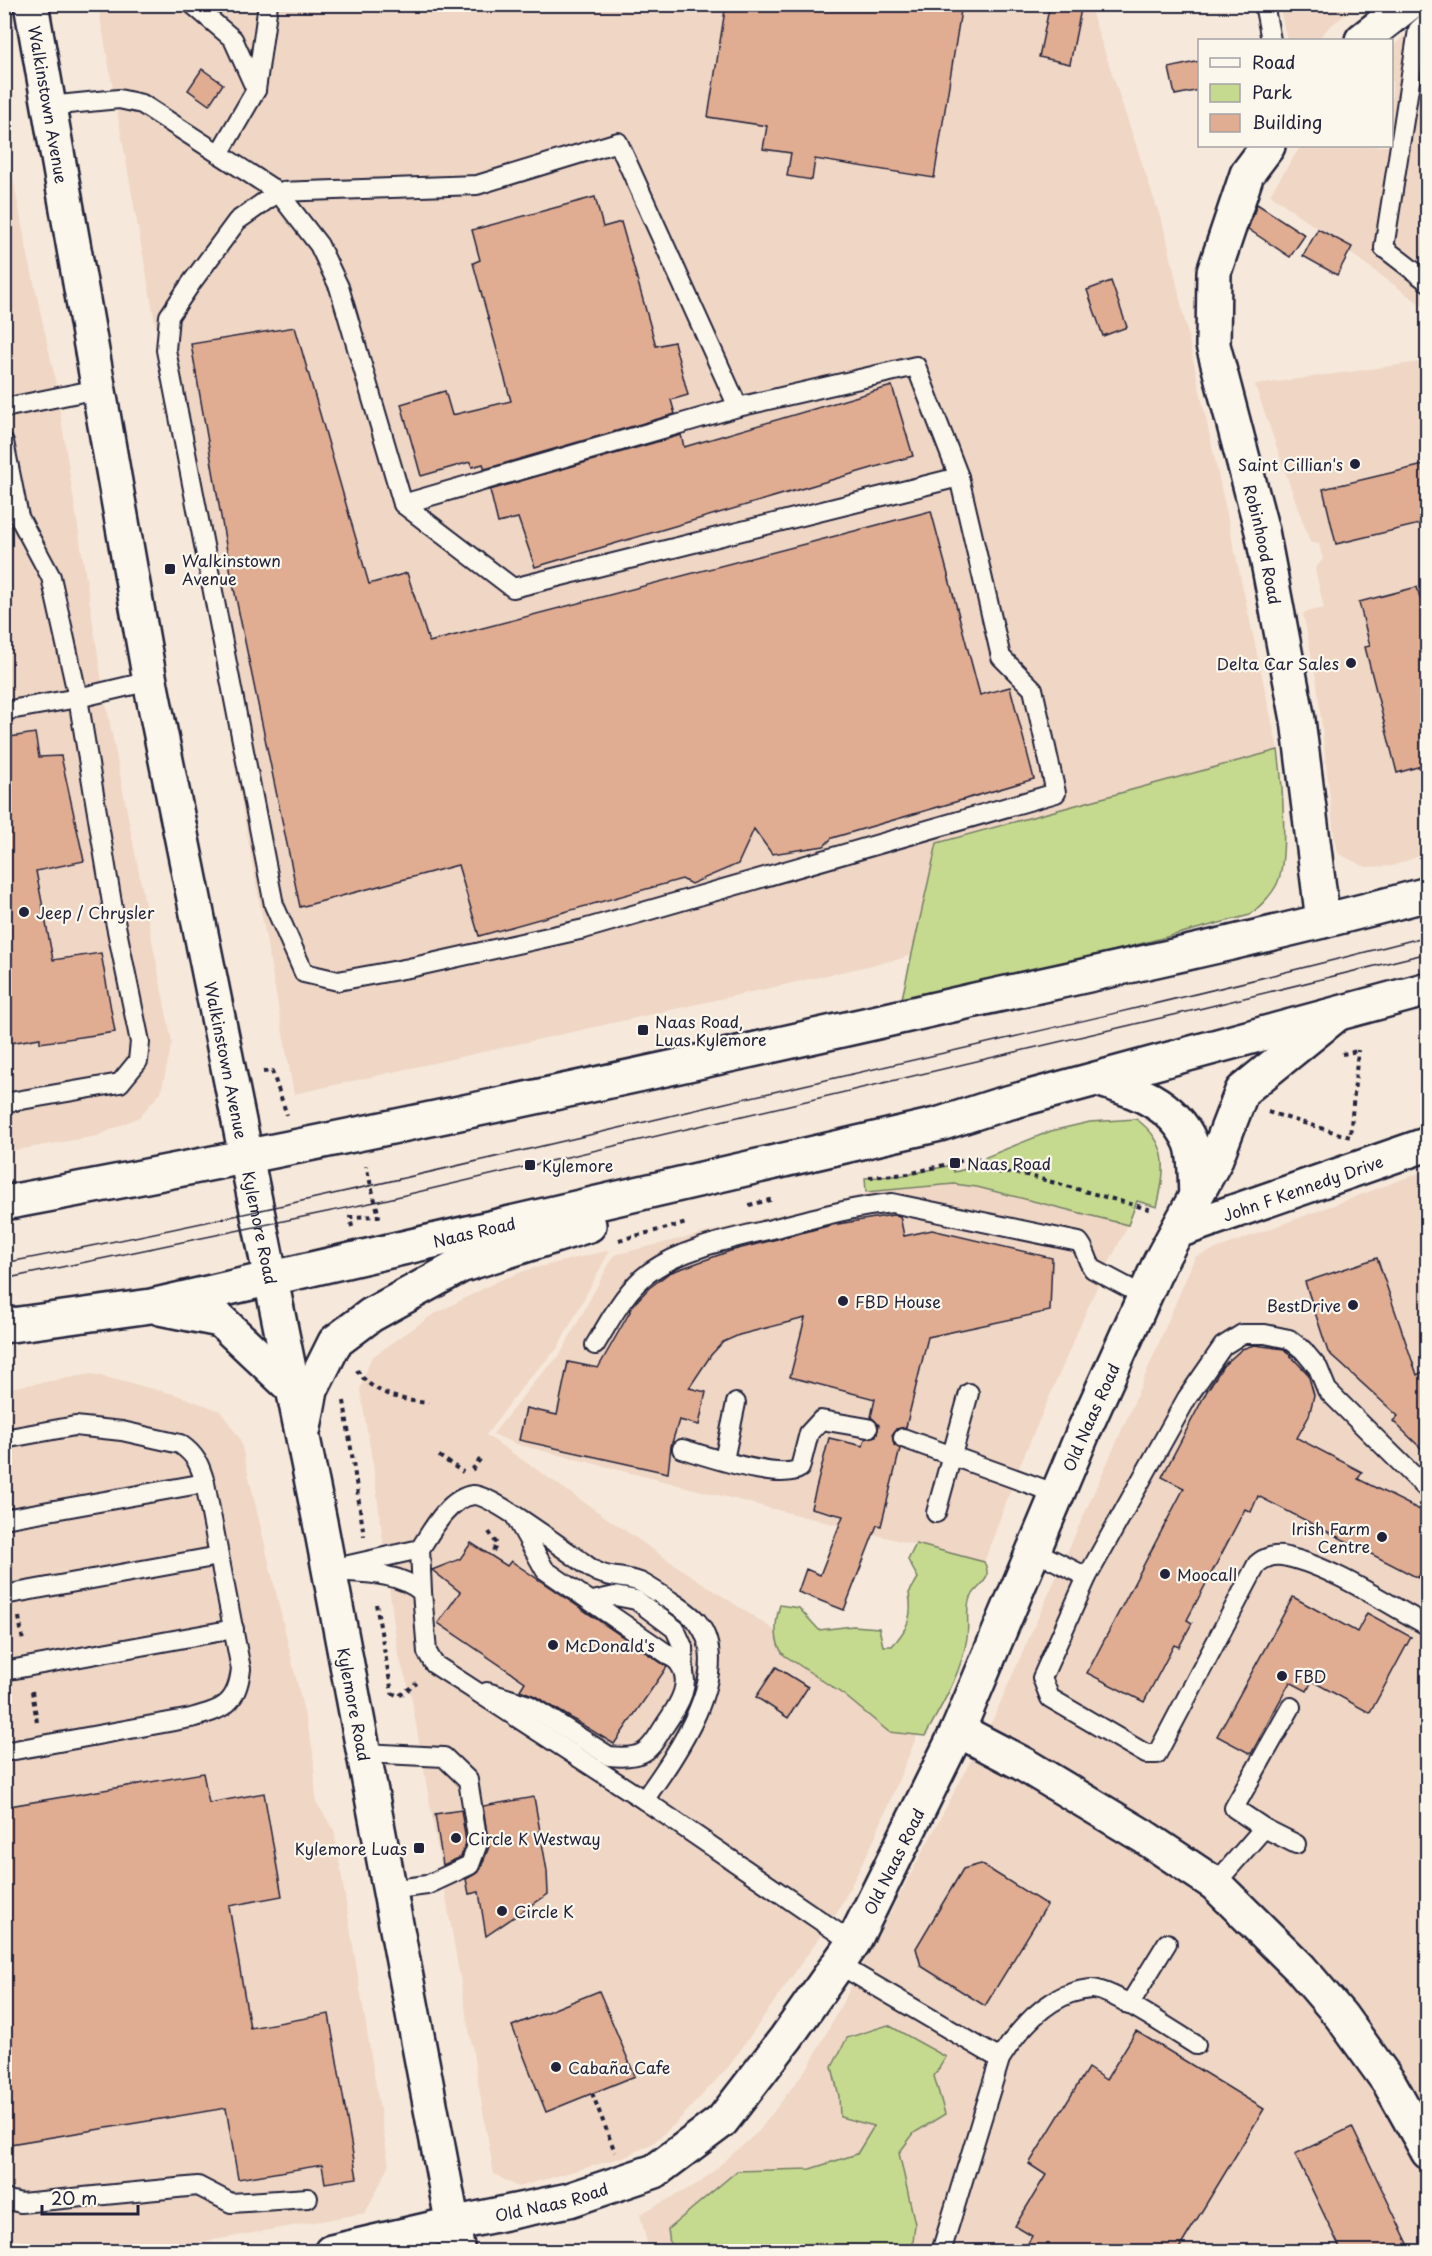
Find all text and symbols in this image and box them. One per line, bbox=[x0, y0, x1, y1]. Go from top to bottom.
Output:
street label: Walkinstown Avenue bbox=[23, 24, 74, 186]
legend bbox=[1198, 39, 1393, 147]
text: Road bbox=[1252, 48, 1296, 75]
text: Park bbox=[1252, 78, 1292, 105]
text: Building bbox=[1252, 108, 1322, 135]
place label: Saint Cillian's bbox=[1238, 452, 1343, 476]
marker: Saint Cillian's bbox=[1348, 457, 1362, 471]
street label: Robinhood Road bbox=[1238, 482, 1288, 606]
place label: Walkinstown Avenue bbox=[182, 548, 281, 590]
marker: Walkinstown Avenue bbox=[163, 562, 177, 576]
place label: Delta Car Sales bbox=[1217, 651, 1339, 675]
marker: Delta Car Sales bbox=[1344, 656, 1358, 670]
place label: Jeep / Chrysler bbox=[36, 900, 155, 924]
marker: Jeep / Chrysler bbox=[17, 905, 31, 919]
street label: Walkinstown Avenue bbox=[199, 979, 254, 1141]
place label: Naas Road, Luas Kylemore bbox=[655, 1009, 767, 1051]
marker: Naas Road, Luas Kylemore bbox=[636, 1023, 650, 1037]
street label: John F Kennedy Drive bbox=[1219, 1149, 1386, 1227]
place label: Naas Road bbox=[967, 1151, 1051, 1175]
place label: Kylemore bbox=[542, 1153, 613, 1177]
marker: Naas Road bbox=[948, 1156, 962, 1170]
marker: Kylemore bbox=[523, 1158, 537, 1172]
street label: Kylemore Road bbox=[237, 1169, 284, 1286]
street label: Naas Road bbox=[430, 1210, 518, 1253]
place label: FBD House bbox=[855, 1289, 941, 1313]
place label: BestDrive bbox=[1267, 1293, 1341, 1317]
marker: FBD House bbox=[836, 1294, 850, 1308]
marker: BestDrive bbox=[1346, 1298, 1360, 1312]
street label: Old Naas Road bbox=[1056, 1359, 1125, 1475]
place label: Irish Farm Centre bbox=[1291, 1516, 1370, 1558]
marker: Irish Farm Centre bbox=[1375, 1530, 1389, 1544]
place label: Moocall bbox=[1177, 1562, 1237, 1586]
marker: Moocall bbox=[1158, 1567, 1172, 1581]
place label: McDonald's bbox=[565, 1633, 655, 1657]
marker: McDonald's bbox=[546, 1638, 560, 1652]
street label: Kylemore Road bbox=[332, 1646, 377, 1763]
place label: FBD bbox=[1294, 1664, 1326, 1688]
marker: FBD bbox=[1275, 1669, 1289, 1683]
street label: Old Naas Road bbox=[857, 1804, 930, 1919]
place label: Circle K Westway bbox=[468, 1826, 600, 1850]
marker: Circle K Westway bbox=[449, 1831, 463, 1845]
place label: Kylemore Luas bbox=[295, 1836, 407, 1860]
marker: Kylemore Luas bbox=[412, 1841, 426, 1855]
place label: Circle K bbox=[514, 1899, 574, 1923]
marker: Circle K bbox=[495, 1904, 509, 1918]
place label: Cabaña Cafe bbox=[568, 2055, 670, 2079]
marker: Cabaña Cafe bbox=[549, 2060, 563, 2074]
street label: Old Naas Road bbox=[493, 2176, 611, 2227]
scale bar bbox=[42, 2178, 138, 2216]
text: 20 m bbox=[51, 2184, 97, 2211]

